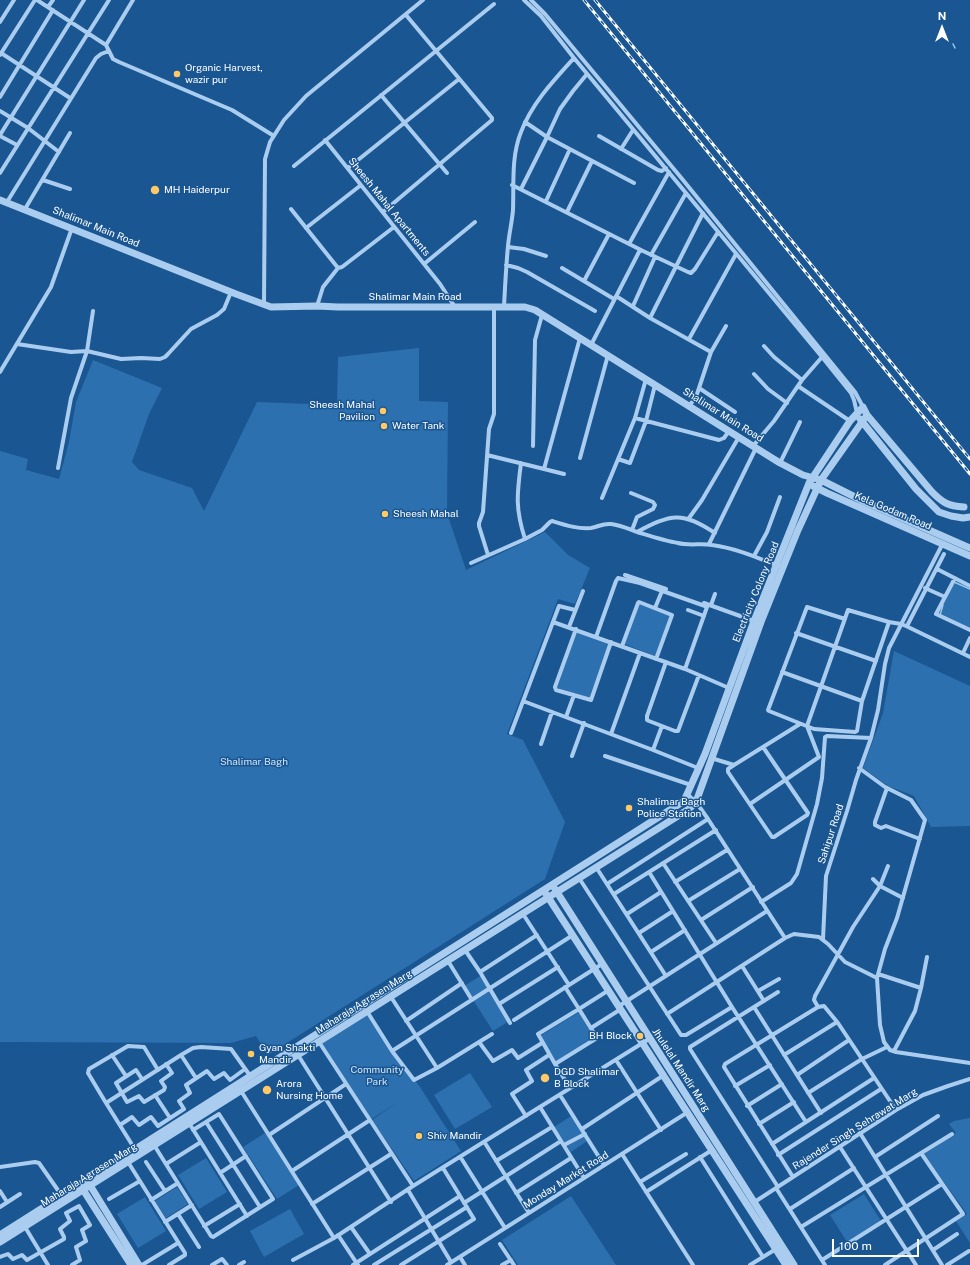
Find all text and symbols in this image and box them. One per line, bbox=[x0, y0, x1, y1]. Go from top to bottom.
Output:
north arrow bbox=[922, 8, 962, 48]
text: N bbox=[938, 10, 946, 22]
place label: Organic Harvest, wazir pur bbox=[185, 62, 263, 86]
marker: Organic Harvest, wazir pur bbox=[172, 69, 182, 79]
street label: Sheesh Mahal Apartments bbox=[346, 155, 432, 259]
marker: MH Haiderpur bbox=[149, 184, 161, 196]
place label: MH Haiderpur bbox=[164, 184, 230, 196]
street label: Shalimar Main Road bbox=[51, 204, 141, 250]
street label: Shalimar Main Road bbox=[369, 291, 461, 303]
street label: Shalimar Main Road bbox=[680, 385, 766, 445]
place label: Sheesh Mahal Pavilion bbox=[309, 399, 375, 422]
marker: Sheesh Mahal Pavilion bbox=[378, 406, 388, 416]
place label: Water Tank bbox=[392, 420, 444, 432]
marker: Water Tank bbox=[379, 421, 389, 431]
street label: Kela Godam Road bbox=[853, 489, 933, 533]
place label: Sheesh Mahal bbox=[393, 508, 459, 520]
marker: Sheesh Mahal bbox=[380, 509, 390, 519]
street label: Electricity Colony Road bbox=[730, 540, 782, 644]
park label: Shalimar Bagh bbox=[220, 756, 288, 768]
place label: Shalimar Bagh Police Station bbox=[637, 796, 705, 820]
marker: Shalimar Bagh Police Station bbox=[624, 803, 634, 813]
street label: Sahipur Road bbox=[816, 803, 846, 865]
street label: Maharaja Agrasen Marg bbox=[314, 967, 414, 1037]
street label: Jhulelal Mandir Marg bbox=[649, 1026, 713, 1114]
place label: BH Block bbox=[589, 1030, 632, 1042]
marker: BH Block bbox=[635, 1031, 645, 1041]
place label: Gyan Shakti Mandir bbox=[259, 1042, 315, 1066]
marker: Gyan Shakti Mandir bbox=[246, 1049, 256, 1059]
park label: Community Park bbox=[350, 1064, 404, 1088]
place label: DGD Shalimar B Block bbox=[554, 1066, 619, 1090]
marker: DGD Shalimar B Block bbox=[539, 1072, 551, 1084]
place label: Arora Nursing Home bbox=[276, 1078, 343, 1102]
marker: Arora Nursing Home bbox=[261, 1084, 273, 1096]
street label: Rajender Singh Sehrawat Marg bbox=[791, 1086, 919, 1172]
place label: Shiv Mandir bbox=[427, 1130, 482, 1142]
marker: Shiv Mandir bbox=[414, 1131, 424, 1141]
street label: Maharaja Agrasen Marg bbox=[39, 1140, 139, 1210]
street label: Monday Market Road bbox=[521, 1149, 611, 1211]
scale bar bbox=[834, 1231, 921, 1257]
text: 100 m bbox=[839, 1239, 872, 1253]

